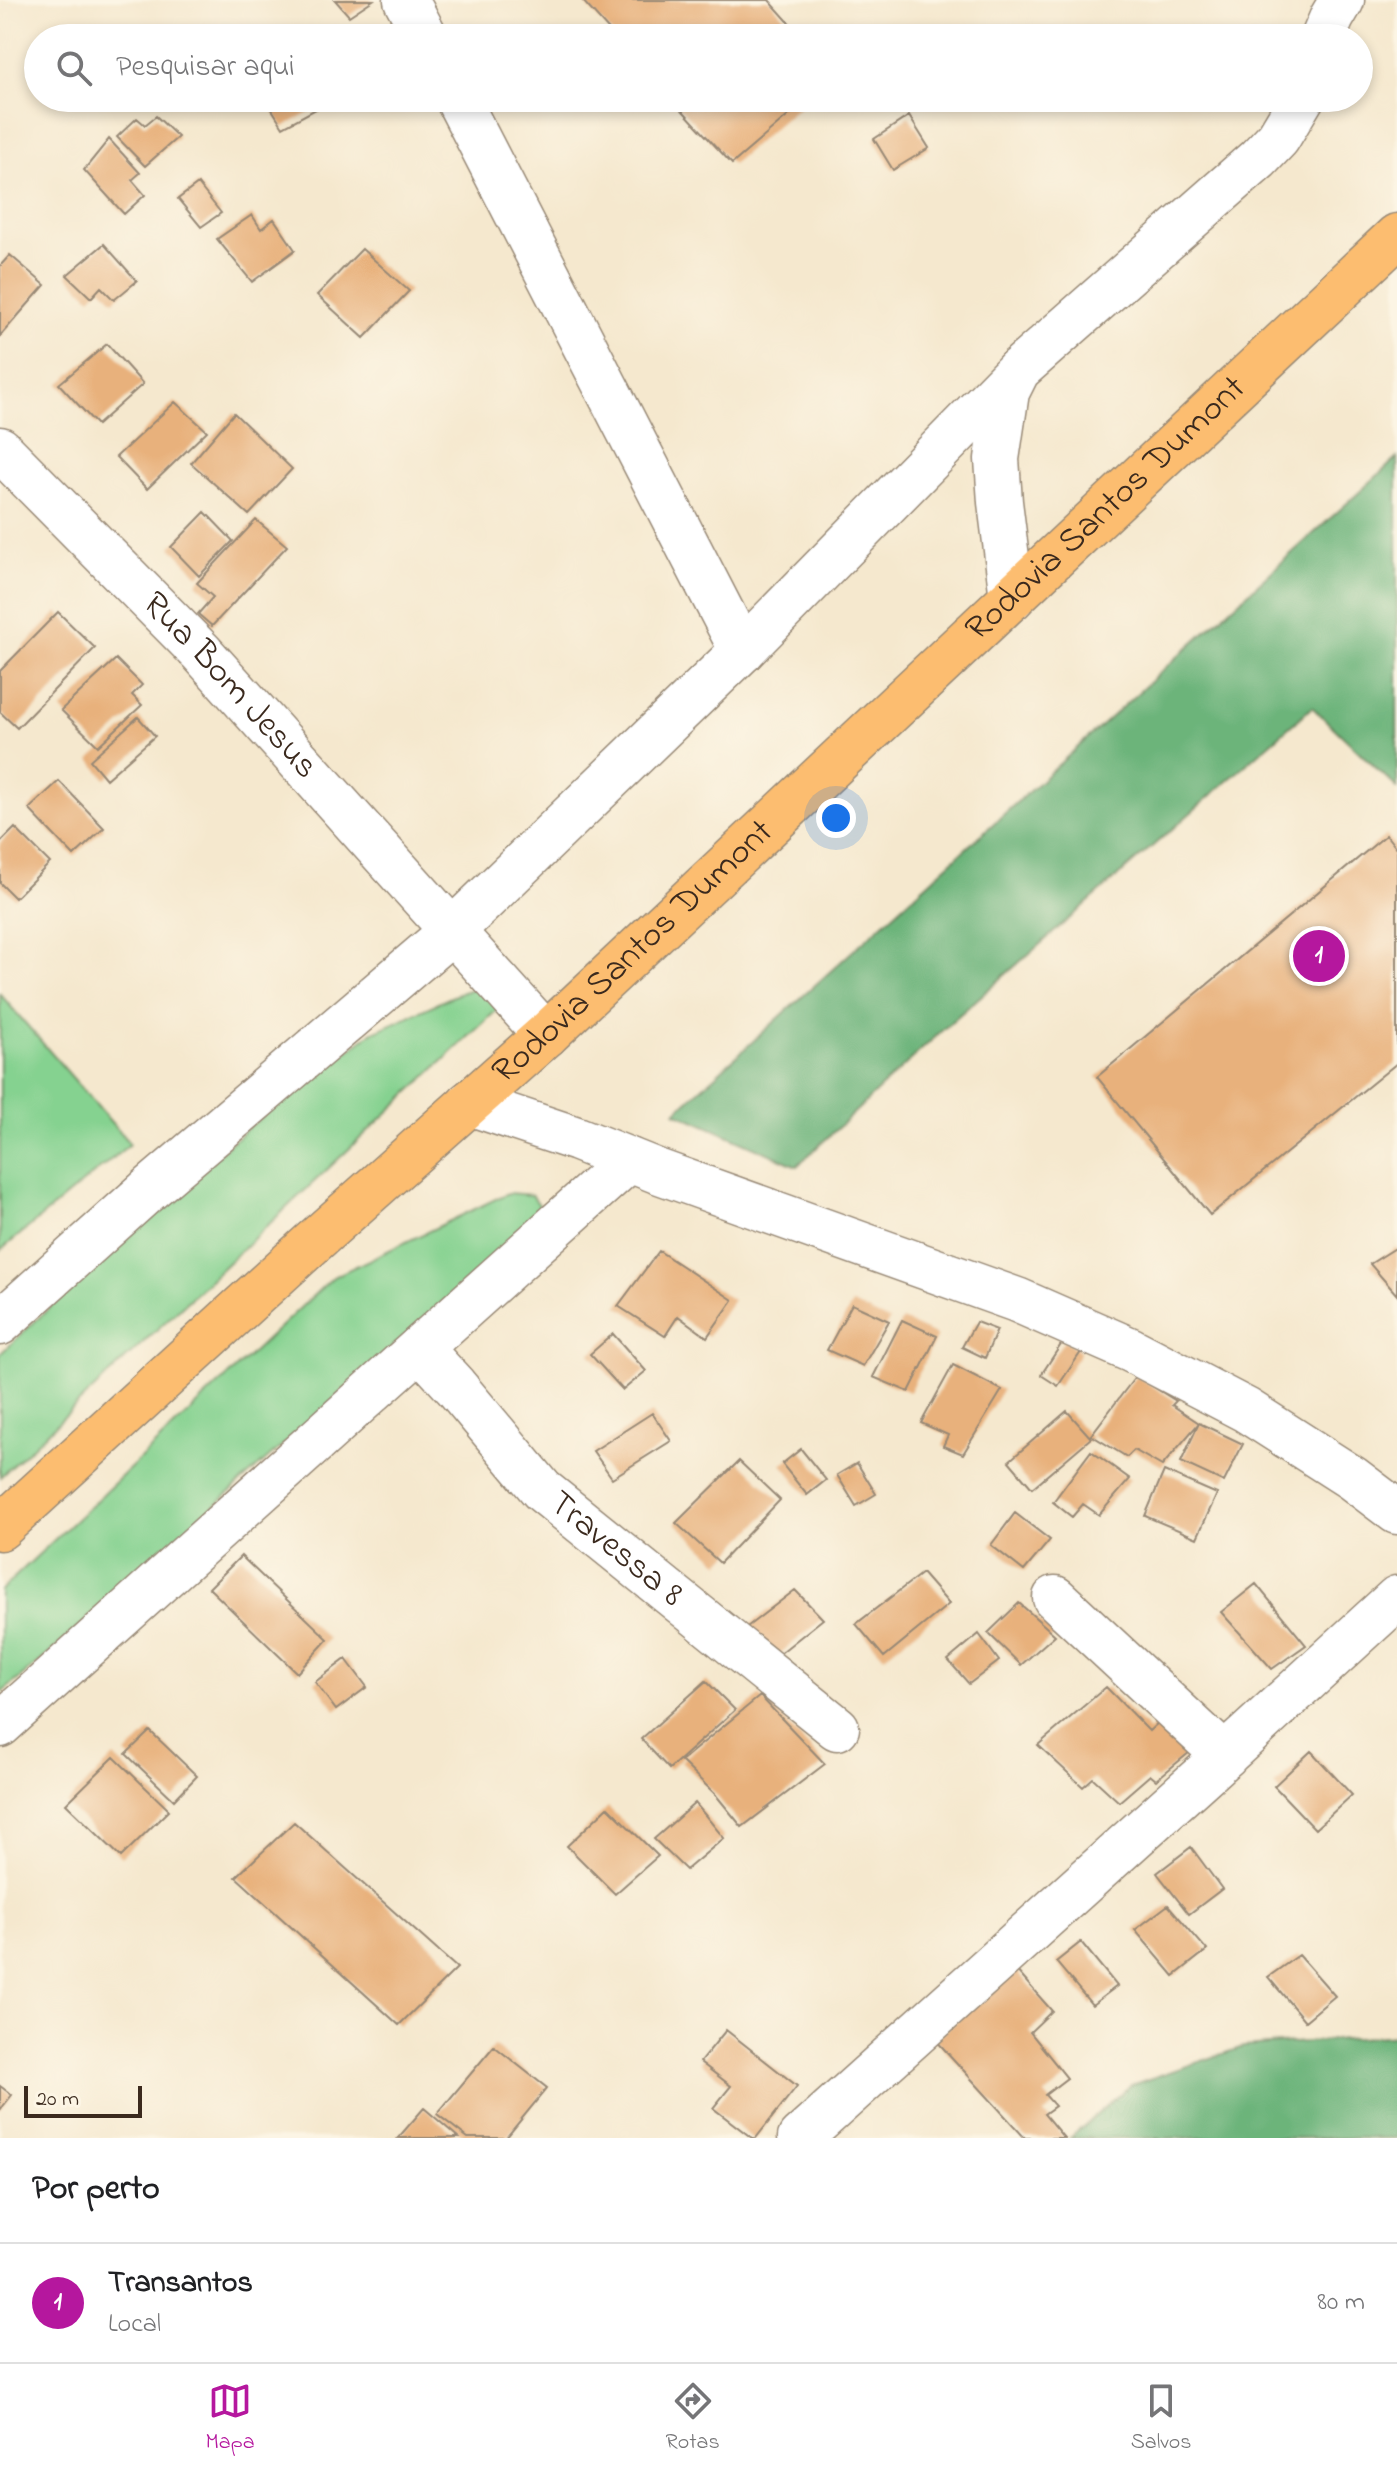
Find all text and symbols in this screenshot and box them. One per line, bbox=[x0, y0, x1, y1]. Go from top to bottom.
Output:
search box bbox=[24, 24, 1373, 112]
icon: search bbox=[52, 46, 96, 90]
text: Pesquisar aqui bbox=[116, 46, 295, 90]
street label: Rodovia Santos Dumont bbox=[954, 364, 1259, 654]
street label: Rua Bom Jesus bbox=[129, 580, 331, 792]
your location bbox=[816, 798, 856, 838]
street label: Rodovia Santos Dumont bbox=[481, 807, 786, 1097]
pin: 1 bbox=[1293, 926, 1345, 986]
street label: Travessa 8 bbox=[536, 1478, 695, 1621]
scale bar bbox=[24, 2082, 142, 2118]
text: 20 m bbox=[36, 2084, 79, 2116]
text: Por perto bbox=[32, 2165, 160, 2215]
text: Transantos bbox=[108, 2262, 253, 2306]
text: 1 bbox=[54, 2284, 62, 2322]
text: 80 m bbox=[1317, 2284, 1365, 2322]
text: Local bbox=[108, 2306, 161, 2344]
tab: Mapa bbox=[205, 2379, 255, 2459]
tab: Rotas bbox=[666, 2379, 720, 2459]
tab: Salvos bbox=[1131, 2379, 1191, 2459]

